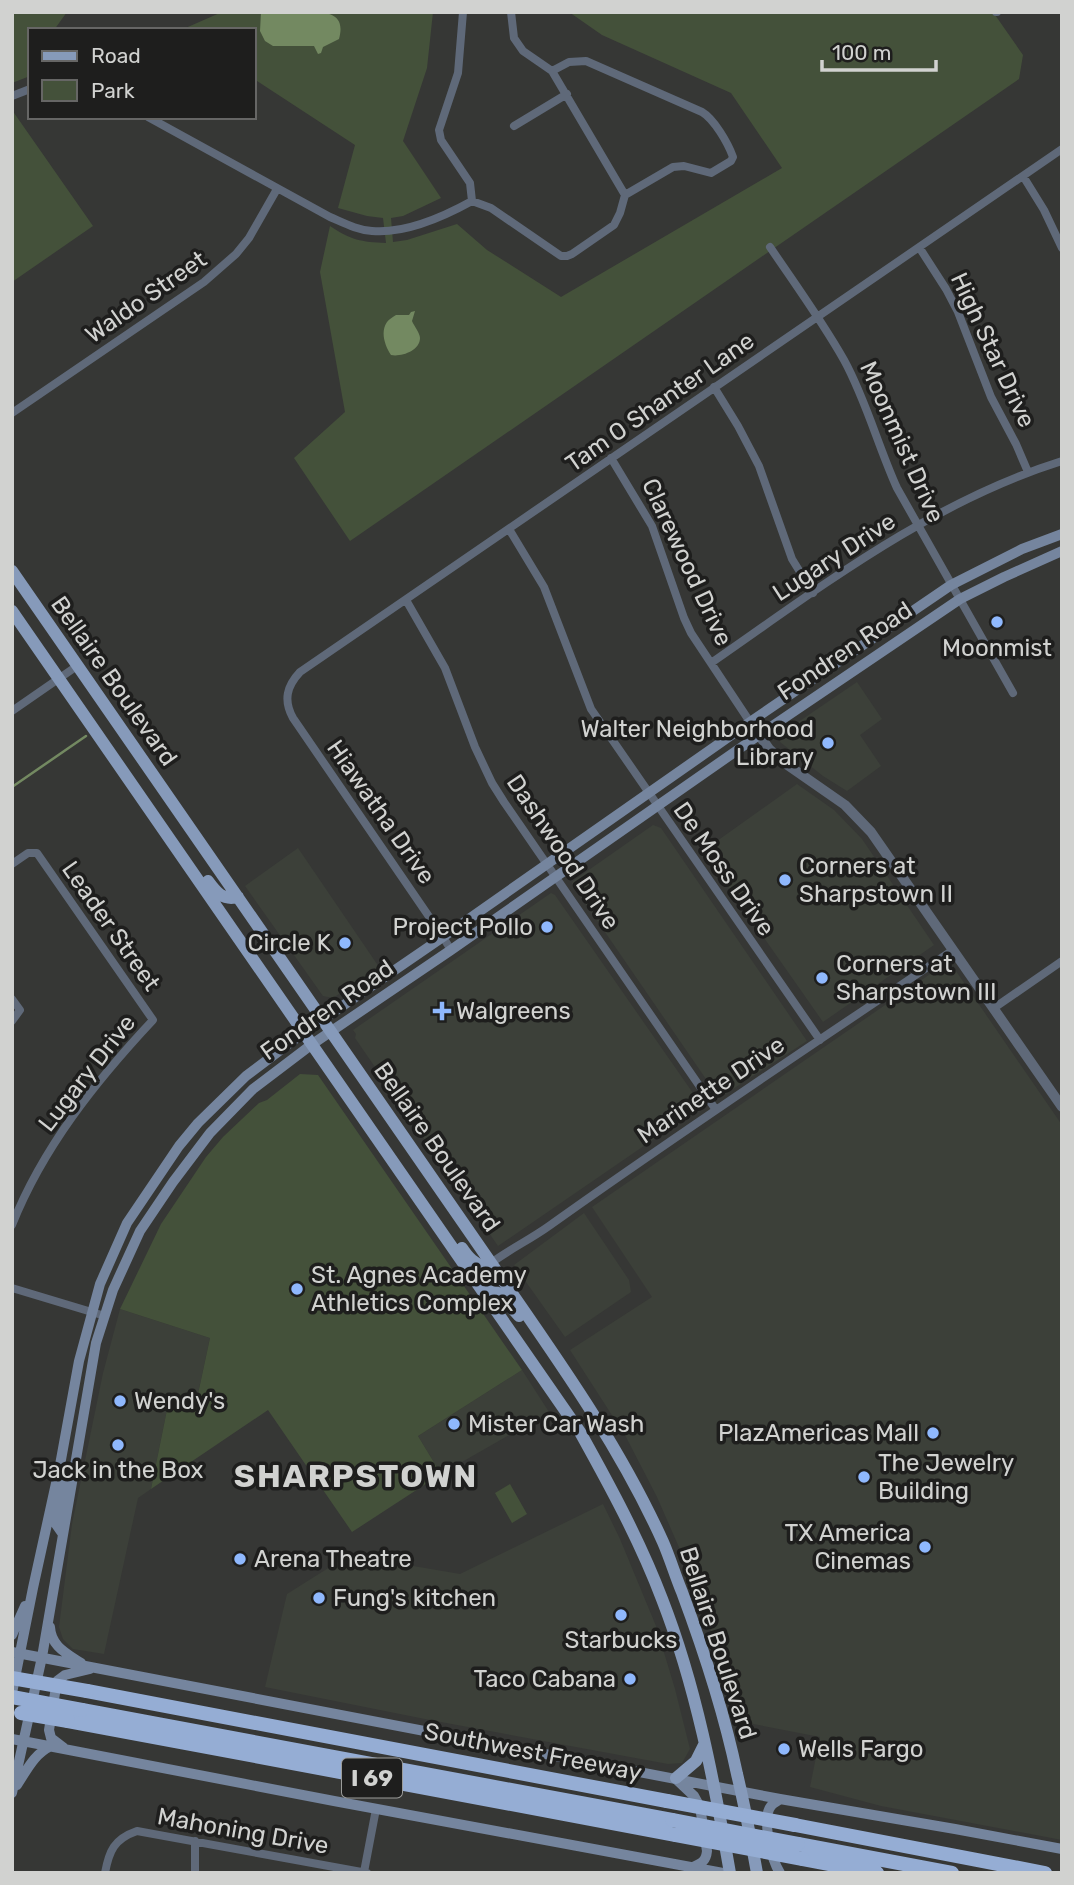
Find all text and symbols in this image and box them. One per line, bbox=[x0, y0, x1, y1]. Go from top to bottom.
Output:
legend bbox=[28, 28, 256, 119]
scale bar bbox=[822, 28, 936, 72]
text: 100 m bbox=[832, 40, 891, 65]
text: Road bbox=[91, 43, 141, 68]
text: Park bbox=[91, 78, 135, 103]
street label: Waldo Street bbox=[80, 245, 212, 349]
street label: High Star Drive bbox=[945, 268, 1041, 432]
street label: Tam O Shanter Lane bbox=[560, 326, 760, 478]
street label: Moonmist Drive bbox=[854, 357, 950, 527]
street label: Clarewood Drive bbox=[636, 474, 738, 650]
street label: Lugary Drive bbox=[767, 507, 901, 607]
street label: Bellaire Boulevard bbox=[45, 591, 183, 771]
street label: Fondren Road bbox=[773, 596, 917, 706]
marker: Moonmist bbox=[989, 614, 1005, 630]
place label: Moonmist bbox=[942, 634, 1052, 662]
place label: Walter Neighborhood Library bbox=[580, 715, 814, 771]
street label: Hiawatha Drive bbox=[321, 735, 441, 889]
marker: Walter Neighborhood Library bbox=[820, 735, 836, 751]
street label: Dashwood Drive bbox=[501, 769, 625, 935]
street label: De Moss Drive bbox=[668, 797, 780, 941]
place label: Corners at Sharpstown II bbox=[799, 852, 953, 908]
street label: Leader Street bbox=[56, 856, 166, 996]
marker: Corners at Sharpstown II bbox=[777, 872, 793, 888]
place label: Project Pollo bbox=[392, 913, 533, 941]
marker: Project Pollo bbox=[539, 919, 555, 935]
place label: Circle K bbox=[247, 929, 332, 957]
marker: Circle K bbox=[337, 935, 353, 951]
place label: Corners at Sharpstown III bbox=[836, 950, 997, 1006]
street label: Fondren Road bbox=[255, 954, 399, 1066]
marker: Corners at Sharpstown III bbox=[814, 970, 830, 986]
place label: Walgreens bbox=[456, 997, 571, 1025]
marker: Walgreens bbox=[434, 1003, 450, 1019]
street label: Lugary Drive bbox=[33, 1009, 141, 1137]
street label: Marinette Drive bbox=[632, 1031, 790, 1149]
street label: Bellaire Boulevard bbox=[368, 1057, 506, 1237]
place label: St. Agnes Academy Athletics Complex bbox=[311, 1261, 527, 1317]
marker: St. Agnes Academy Athletics Complex bbox=[289, 1281, 305, 1297]
place label: Wendy's bbox=[134, 1387, 225, 1415]
marker: Wendy's bbox=[112, 1393, 128, 1409]
place label: Mister Car Wash bbox=[468, 1410, 644, 1438]
marker: Mister Car Wash bbox=[446, 1416, 462, 1432]
place label: PlazAmericas Mall bbox=[718, 1419, 919, 1447]
marker: PlazAmericas Mall bbox=[925, 1425, 941, 1441]
marker: Jack in the Box bbox=[110, 1437, 126, 1453]
place label: The Jewelry Building bbox=[878, 1449, 1014, 1505]
place label: Jack in the Box bbox=[32, 1456, 204, 1484]
district label: SHARPSTOWN bbox=[234, 1457, 478, 1495]
marker: The Jewelry Building bbox=[856, 1469, 872, 1485]
place label: TX America Cinemas bbox=[784, 1519, 911, 1575]
marker: TX America Cinemas bbox=[917, 1539, 933, 1555]
street label: Bellaire Boulevard bbox=[674, 1543, 762, 1743]
place label: Arena Theatre bbox=[254, 1545, 412, 1573]
marker: Arena Theatre bbox=[232, 1551, 248, 1567]
place label: Fung's kitchen bbox=[333, 1584, 496, 1612]
marker: Fung's kitchen bbox=[311, 1590, 327, 1606]
marker: Starbucks bbox=[613, 1607, 629, 1623]
place label: Starbucks bbox=[564, 1626, 678, 1654]
place label: Taco Cabana bbox=[474, 1665, 616, 1693]
marker: Taco Cabana bbox=[622, 1671, 638, 1687]
street label: Southwest Freeway bbox=[422, 1717, 644, 1787]
place label: Wells Fargo bbox=[798, 1735, 924, 1763]
marker: Wells Fargo bbox=[776, 1741, 792, 1757]
road number: I 69 bbox=[342, 1758, 402, 1798]
street label: Mahoning Drive bbox=[155, 1802, 331, 1860]

